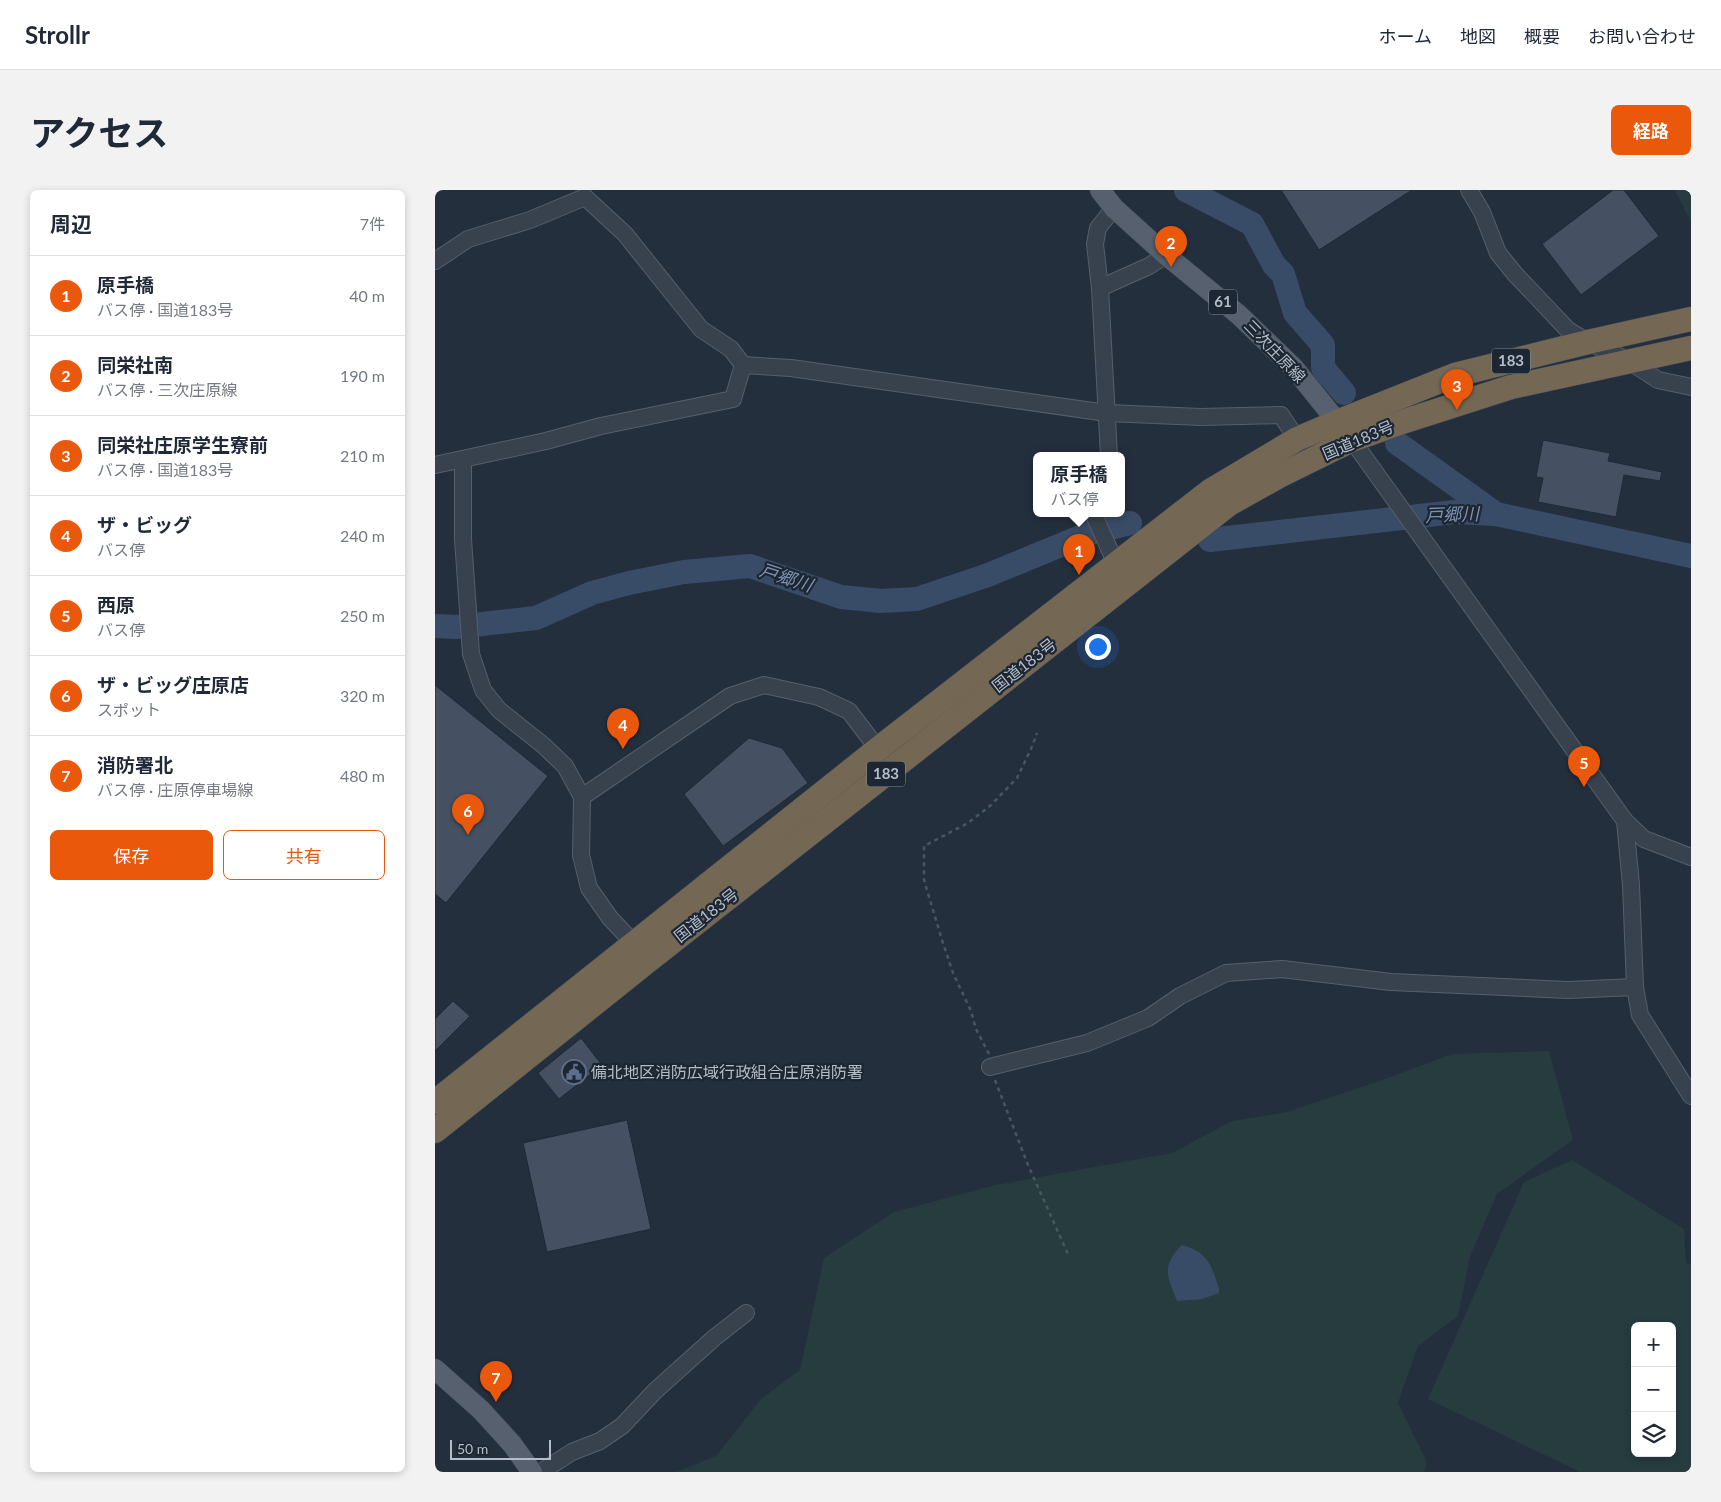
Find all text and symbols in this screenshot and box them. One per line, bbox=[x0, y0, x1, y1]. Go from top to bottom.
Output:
text: Strollr bbox=[25, 20, 90, 49]
text: ホーム bbox=[1379, 25, 1432, 47]
text: 地図 bbox=[1460, 25, 1496, 47]
text: 概要 bbox=[1524, 25, 1560, 47]
text: お問い合わせ bbox=[1588, 25, 1696, 47]
button: 経路 bbox=[1611, 105, 1691, 155]
text: アクセス bbox=[30, 111, 168, 153]
text: 周辺 bbox=[50, 211, 92, 236]
text: 7件 bbox=[360, 214, 385, 233]
pin: 2 bbox=[1155, 226, 1187, 267]
text: 原手橋 bbox=[97, 273, 154, 296]
text: 1 bbox=[61, 286, 71, 305]
text: 40 m bbox=[349, 286, 385, 305]
road number: 61 bbox=[1209, 290, 1237, 314]
text: バス停 · 国道183号 bbox=[97, 300, 233, 319]
street label: 三次庄原線 bbox=[1241, 315, 1310, 386]
road number: 183 bbox=[1492, 348, 1530, 374]
text: 同栄社南 bbox=[97, 353, 173, 376]
text: 2 bbox=[61, 366, 71, 385]
text: 190 m bbox=[340, 366, 385, 385]
pin: 3 bbox=[1441, 369, 1473, 410]
text: バス停 · 三次庄原線 bbox=[97, 380, 237, 399]
street label: 国道183号 bbox=[1319, 416, 1396, 463]
text: 同栄社庄原学生寮前 bbox=[97, 433, 268, 456]
text: 3 bbox=[61, 446, 71, 465]
text: 210 m bbox=[340, 446, 385, 465]
popup bbox=[1033, 452, 1125, 517]
text: バス停 · 国道183号 bbox=[97, 460, 233, 479]
text: 原手橋 bbox=[1050, 462, 1108, 485]
text: バス停 bbox=[1050, 489, 1099, 508]
water label: 戸郷川 bbox=[1425, 502, 1481, 526]
text: ザ・ビッグ bbox=[97, 513, 192, 536]
text: 4 bbox=[61, 526, 71, 545]
text: 240 m bbox=[340, 526, 385, 545]
pin: 1 bbox=[1063, 534, 1095, 575]
text: バス停 bbox=[97, 540, 145, 559]
water label: 戸郷川 bbox=[757, 558, 817, 596]
text: 西原 bbox=[97, 593, 135, 616]
text: 5 bbox=[61, 606, 71, 625]
text: 250 m bbox=[340, 606, 385, 625]
text: バス停 bbox=[97, 620, 145, 639]
street label: 国道183号 bbox=[988, 634, 1059, 695]
your location bbox=[1085, 634, 1111, 660]
text: ザ・ビッグ庄原店 bbox=[97, 673, 249, 696]
text: 6 bbox=[61, 686, 71, 705]
text: 320 m bbox=[340, 686, 385, 705]
text: スポット bbox=[97, 700, 161, 719]
pin: 4 bbox=[607, 708, 639, 749]
pin: 5 bbox=[1568, 746, 1600, 787]
text: 消防署北 bbox=[97, 753, 173, 776]
road number: 183 bbox=[867, 762, 905, 786]
text: 7 bbox=[61, 766, 71, 785]
text: 480 m bbox=[340, 766, 385, 785]
text: バス停 · 庄原停車場線 bbox=[97, 780, 253, 799]
pin: 6 bbox=[452, 794, 484, 835]
button: 保存 bbox=[50, 830, 213, 880]
button: 共有 bbox=[223, 830, 385, 880]
street label: 国道183号 bbox=[670, 884, 741, 945]
public building icon: 備北地区消防広域行政組合庄原消防署 bbox=[561, 1059, 587, 1085]
place label: 備北地区消防広域行政組合庄原消防署 bbox=[591, 1062, 863, 1081]
map controls bbox=[1631, 1322, 1676, 1457]
button: + bbox=[1631, 1322, 1676, 1367]
pin: 7 bbox=[480, 1361, 512, 1402]
button: − bbox=[1631, 1367, 1676, 1412]
button: layers bbox=[1631, 1412, 1676, 1457]
scale bar bbox=[450, 1437, 551, 1460]
text: 50 m bbox=[457, 1440, 488, 1457]

